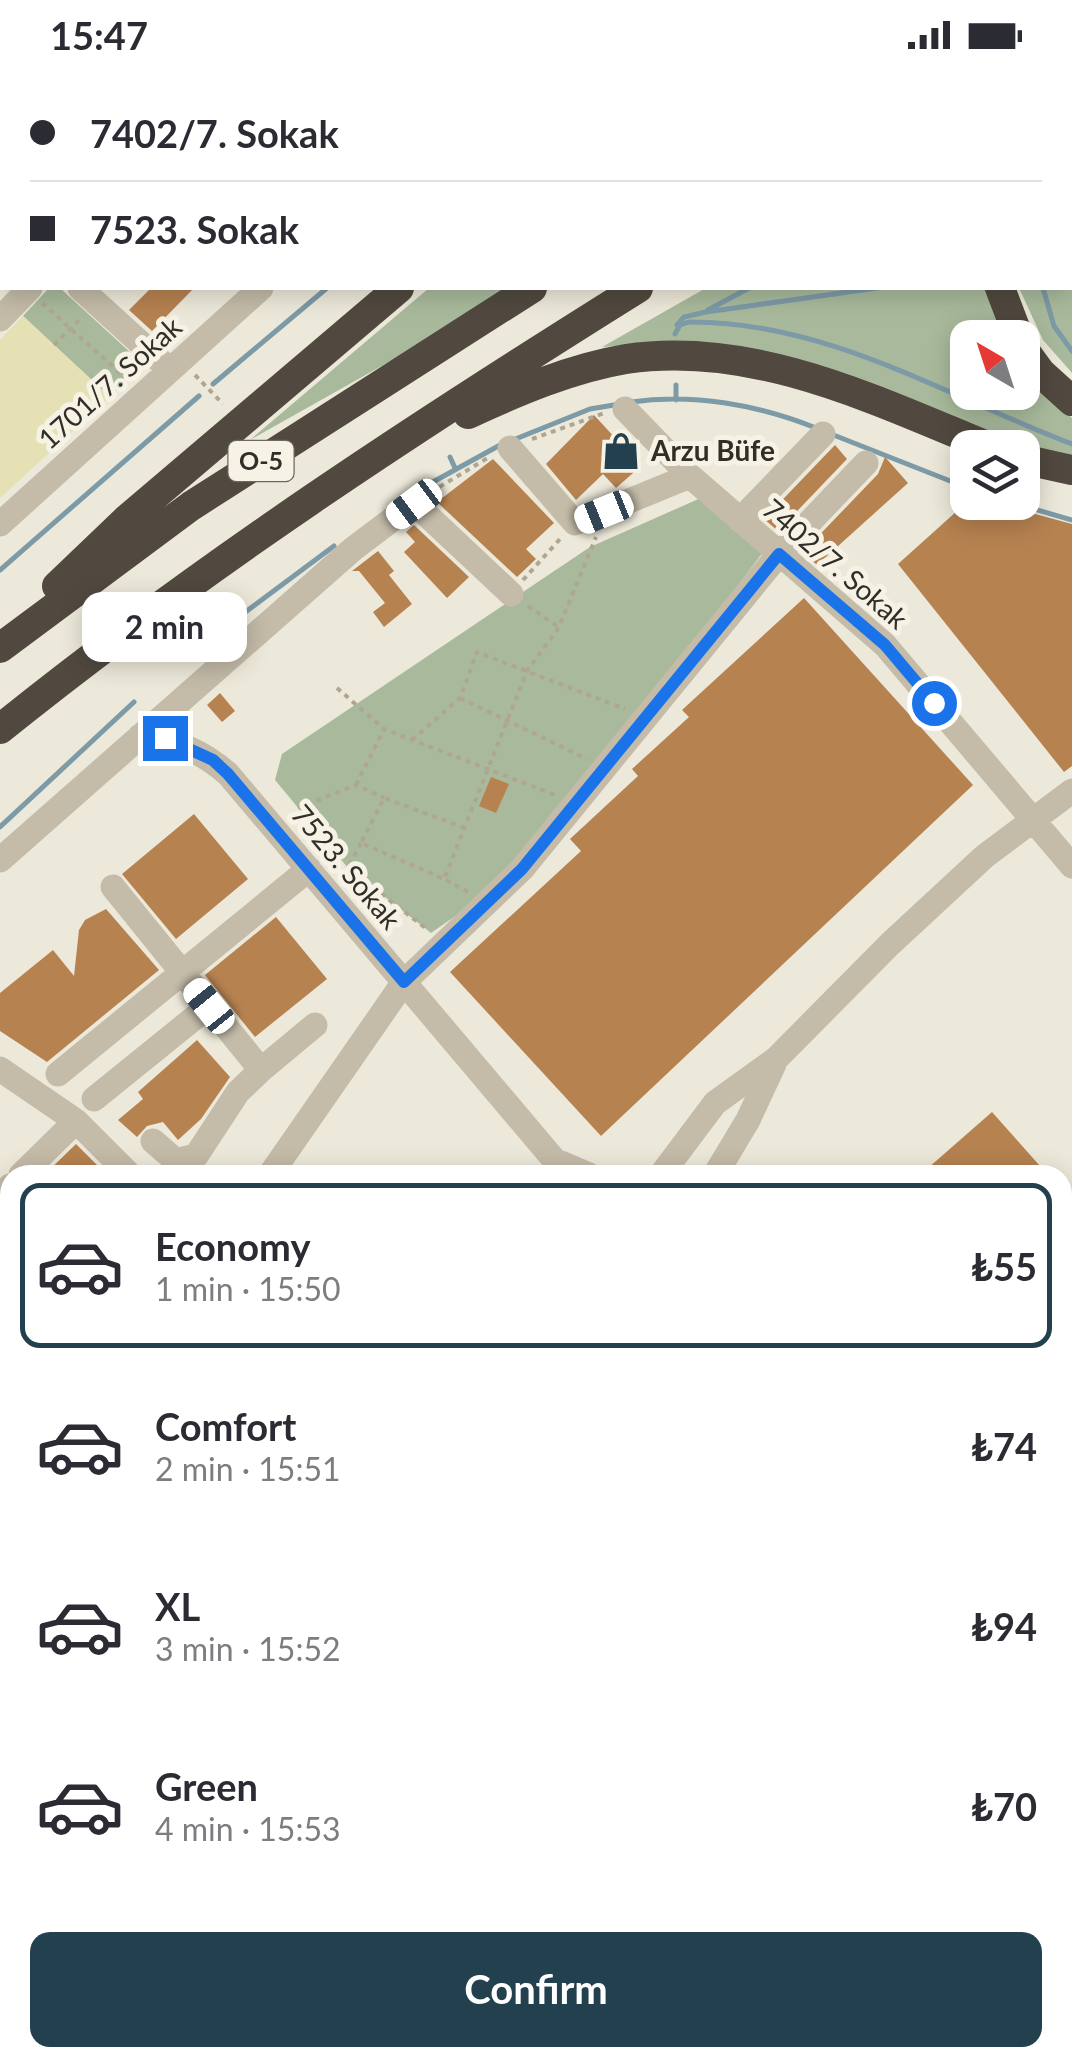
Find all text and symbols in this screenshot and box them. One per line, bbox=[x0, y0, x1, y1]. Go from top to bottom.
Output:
text: 15:47 bbox=[50, 12, 148, 58]
text: 7402/7. Sokak bbox=[90, 110, 339, 156]
text: 7523. Sokak bbox=[90, 206, 299, 252]
street label: 1701/7. Sokak bbox=[31, 309, 189, 455]
north arrow bbox=[950, 320, 1040, 410]
map controls bbox=[950, 320, 1040, 520]
shop icon: Arzu Büfe bbox=[600, 430, 642, 472]
button: layers bbox=[950, 430, 1040, 520]
place label: Arzu Büfe bbox=[650, 433, 775, 467]
road number: O-5 bbox=[228, 441, 294, 481]
car bbox=[381, 474, 447, 534]
car bbox=[571, 487, 637, 537]
street label: 7402/7. Sokak bbox=[756, 491, 916, 636]
callout: 2 min bbox=[82, 593, 248, 663]
text: 2 min bbox=[125, 607, 204, 646]
route start bbox=[912, 681, 957, 726]
route end bbox=[143, 716, 188, 761]
street label: 7523. Sokak bbox=[285, 797, 409, 936]
car bbox=[178, 973, 240, 1039]
icon: car bbox=[35, 1221, 125, 1311]
text: Economy bbox=[155, 1223, 310, 1269]
text: ₺55 bbox=[971, 1243, 1037, 1289]
text: 1 min · 15:50 bbox=[155, 1269, 341, 1308]
icon: car bbox=[35, 1401, 125, 1491]
text: Comfort bbox=[155, 1403, 296, 1449]
text: ₺74 bbox=[971, 1423, 1037, 1469]
text: 2 min · 15:51 bbox=[155, 1449, 341, 1488]
icon: car bbox=[35, 1581, 125, 1671]
text: XL bbox=[155, 1583, 200, 1629]
text: ₺94 bbox=[971, 1603, 1037, 1649]
text: 3 min · 15:52 bbox=[155, 1629, 341, 1668]
icon: car bbox=[35, 1761, 125, 1851]
text: Green bbox=[155, 1763, 258, 1809]
text: ₺70 bbox=[971, 1783, 1037, 1829]
text: 4 min · 15:53 bbox=[155, 1809, 341, 1848]
button: Confirm bbox=[30, 1932, 1042, 2047]

